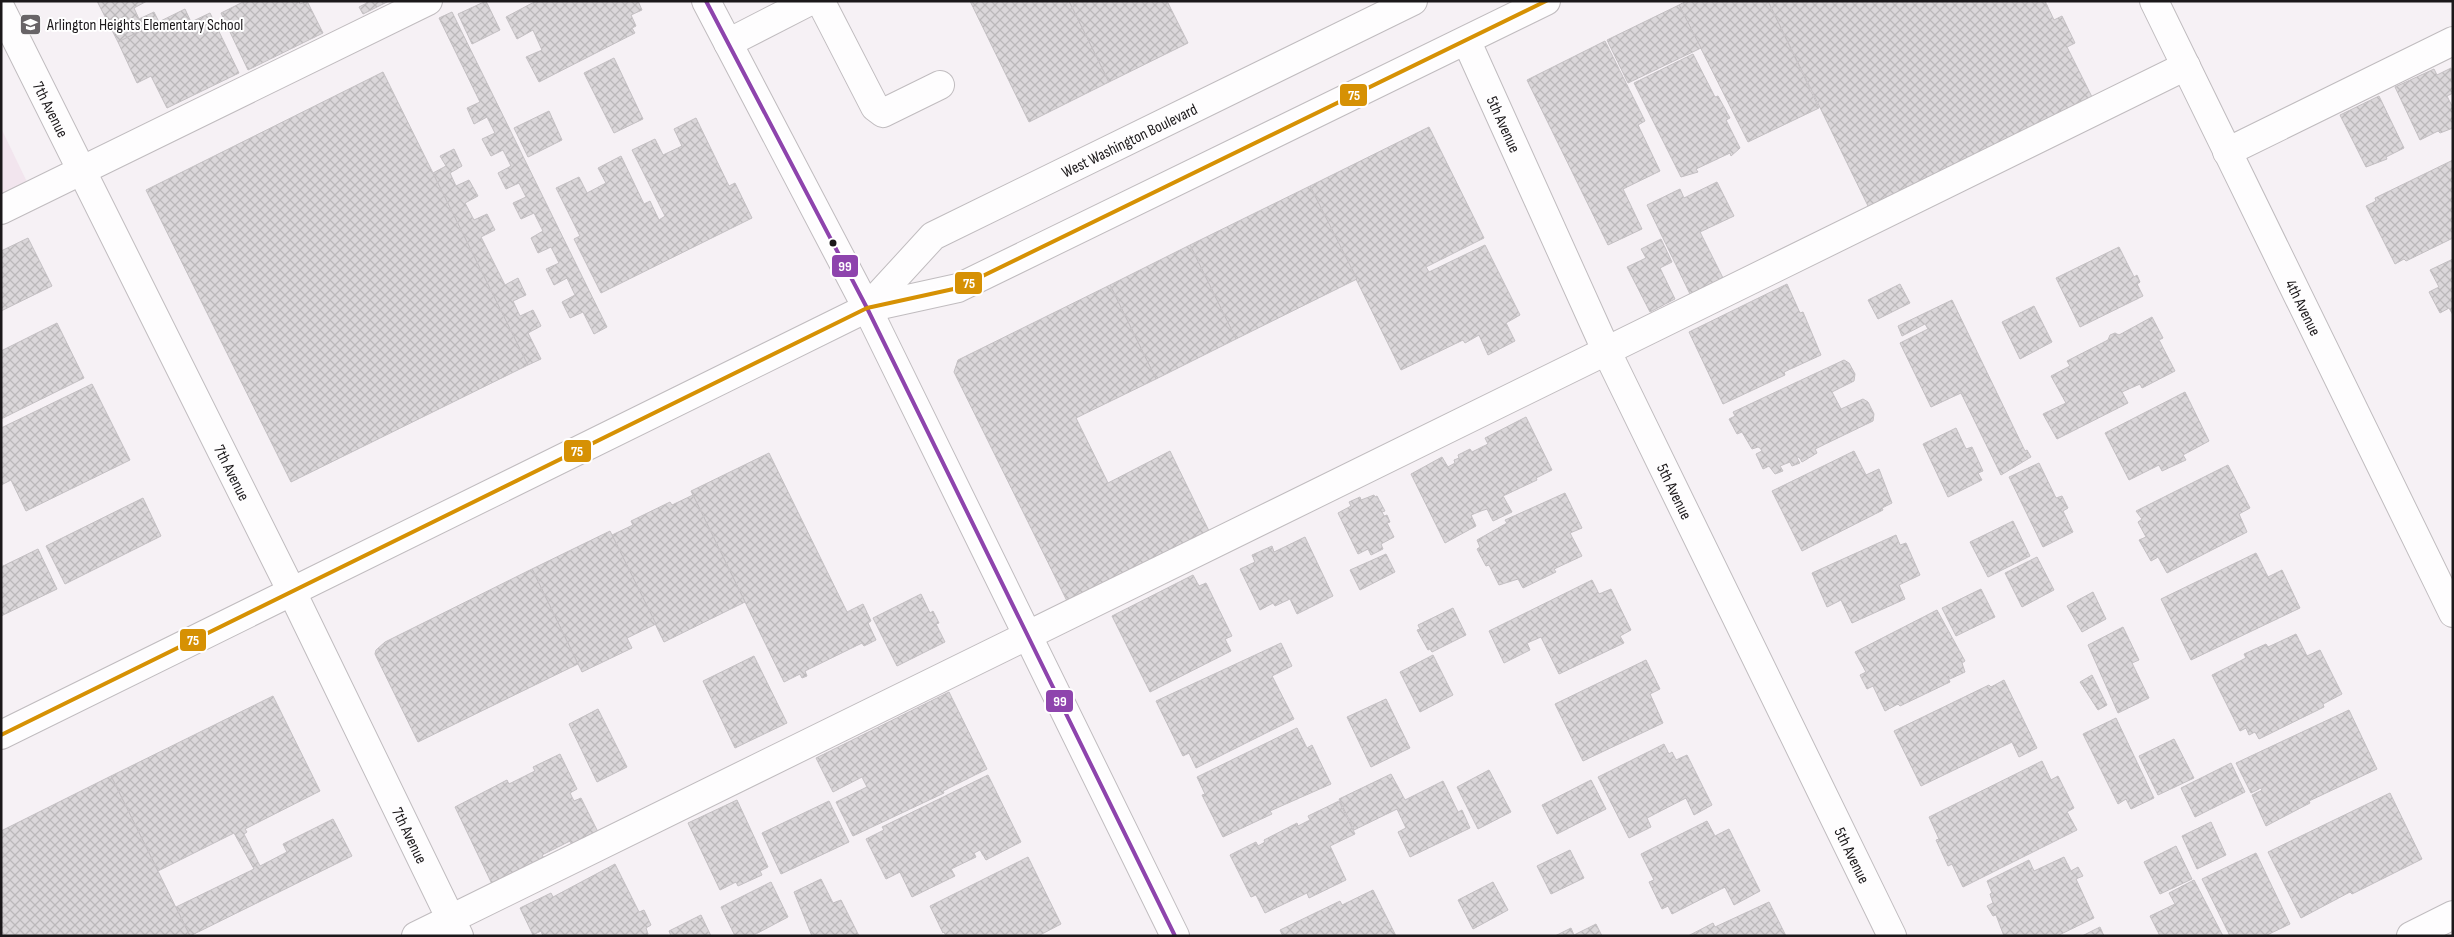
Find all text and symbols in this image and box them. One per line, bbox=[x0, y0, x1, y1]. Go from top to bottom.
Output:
school or university icon: Arlington Heights Elementary School bbox=[19, 12, 43, 36]
place label: Arlington Heights Elementary School bbox=[46, 16, 243, 35]
street label: 7th Avenue bbox=[28, 79, 72, 141]
line badge: 75 bbox=[1339, 83, 1368, 107]
text: 75 bbox=[1348, 87, 1360, 104]
street label: 5th Avenue bbox=[1482, 93, 1524, 156]
street label: West Washington Boulevard bbox=[1059, 100, 1201, 183]
unlabelled marker bbox=[828, 238, 838, 248]
line badge: 99 bbox=[831, 254, 859, 278]
text: 99 bbox=[838, 258, 852, 275]
line badge: 75 bbox=[954, 271, 983, 295]
text: 75 bbox=[963, 275, 975, 292]
street label: 4th Avenue bbox=[2281, 277, 2324, 339]
line badge: 75 bbox=[563, 439, 592, 463]
street label: 7th Avenue bbox=[209, 442, 253, 504]
text: 75 bbox=[571, 443, 583, 460]
street label: 5th Avenue bbox=[1652, 461, 1695, 523]
line badge: 75 bbox=[179, 628, 207, 652]
text: 75 bbox=[187, 632, 199, 649]
line badge: 99 bbox=[1045, 689, 1074, 713]
text: 99 bbox=[1053, 693, 1067, 710]
street label: 7th Avenue bbox=[387, 805, 430, 867]
street label: 5th Avenue bbox=[1830, 825, 1873, 887]

